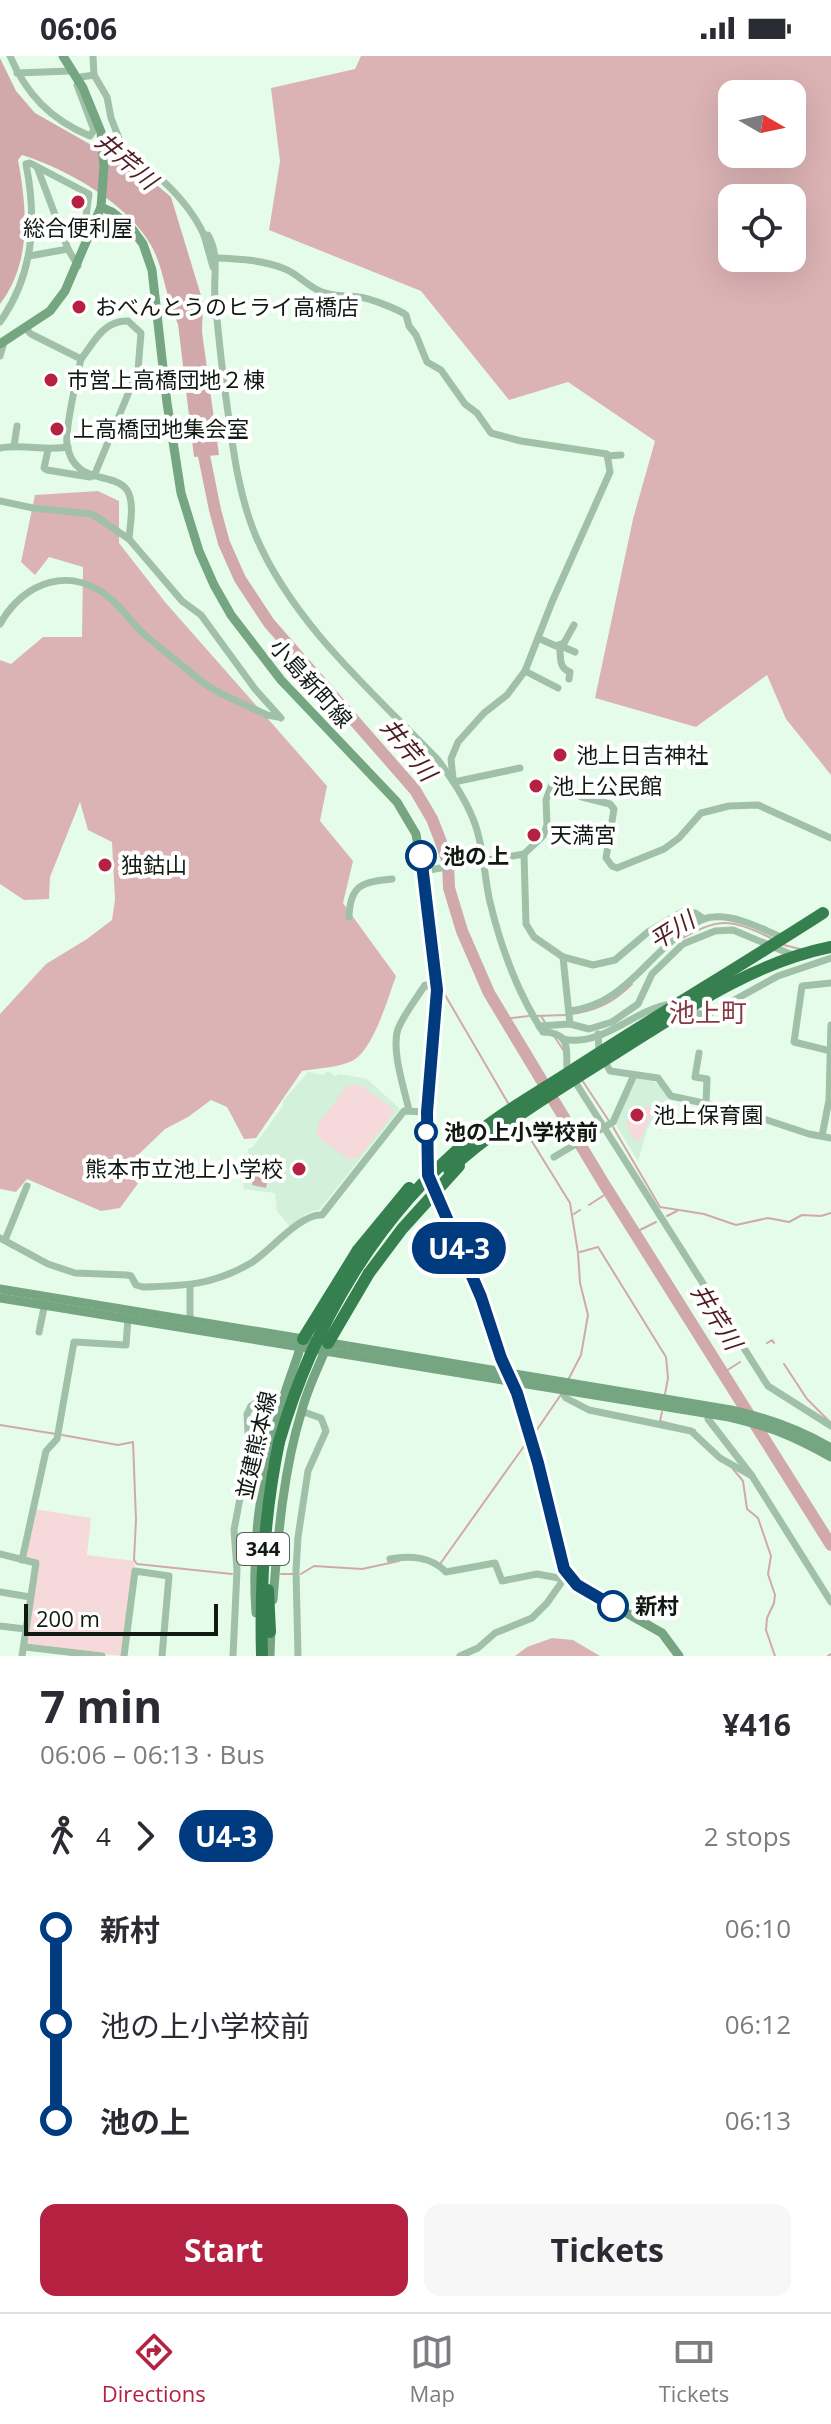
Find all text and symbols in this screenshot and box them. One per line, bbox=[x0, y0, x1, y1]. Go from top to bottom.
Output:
text: 06:06 bbox=[40, 8, 117, 49]
north arrow bbox=[718, 80, 806, 168]
map controls bbox=[718, 80, 806, 272]
water label: 井芹川 bbox=[89, 124, 167, 198]
button: locate bbox=[718, 184, 806, 272]
marker: 総合便利屋 bbox=[69, 193, 87, 211]
place label: 総合便利屋 bbox=[23, 212, 133, 242]
place label: おべんとうのヒライ高橋店 bbox=[95, 291, 359, 321]
marker: おべんとうのヒライ高橋店 bbox=[70, 298, 88, 316]
place label: 市営上高橋団地２棟 bbox=[67, 364, 265, 394]
marker: 市営上高橋団地２棟 bbox=[42, 371, 60, 389]
place label: 上高橋団地集会室 bbox=[73, 413, 249, 443]
marker: 上高橋団地集会室 bbox=[48, 420, 66, 438]
street label: 小島新町線 bbox=[264, 631, 360, 733]
water label: 井芹川 bbox=[374, 711, 447, 790]
place label: 池上日吉神社 bbox=[576, 739, 708, 769]
marker: 池上日吉神社 bbox=[551, 746, 569, 764]
place label: 池上公民館 bbox=[552, 770, 662, 800]
marker: 池上公民館 bbox=[527, 777, 545, 795]
place label: 天満宮 bbox=[550, 819, 616, 849]
marker: 天満宮 bbox=[525, 826, 543, 844]
place label: 池の上 bbox=[443, 840, 509, 870]
marker: 池の上 bbox=[406, 841, 436, 871]
place label: 独鈷山 bbox=[121, 849, 187, 879]
marker: 独鈷山 bbox=[96, 856, 114, 874]
water label: 平川 bbox=[642, 901, 703, 956]
district label: 池上町 bbox=[669, 994, 747, 1030]
place label: 池上保育園 bbox=[653, 1099, 763, 1129]
marker: 池上保育園 bbox=[628, 1106, 646, 1124]
place label: 池の上小学校前 bbox=[444, 1116, 598, 1146]
marker: 池の上小学校前 bbox=[415, 1121, 437, 1143]
place label: 熊本市立池上小学校 bbox=[85, 1153, 283, 1183]
marker: 熊本市立池上小学校 bbox=[290, 1160, 308, 1178]
line badge: U4-3 bbox=[403, 1222, 515, 1274]
text: U4-3 bbox=[428, 1229, 490, 1267]
water label: 井芹川 bbox=[684, 1277, 752, 1358]
street label: 並建熊本線 bbox=[228, 1388, 282, 1502]
road number: 344 bbox=[237, 1533, 289, 1565]
place label: 新村 bbox=[635, 1590, 679, 1620]
marker: 新村 bbox=[598, 1591, 628, 1621]
scale bar bbox=[24, 1600, 218, 1636]
text: 200 m bbox=[36, 1603, 100, 1633]
text: 7 min bbox=[40, 1676, 162, 1736]
text: ¥416 bbox=[722, 1704, 791, 1745]
text: 06:06 – 06:13 · Bus bbox=[40, 1736, 265, 1772]
icon: walk bbox=[40, 1814, 84, 1858]
icon: forward bbox=[123, 1814, 167, 1858]
text: U4-3 bbox=[195, 1817, 257, 1855]
text: 4 bbox=[96, 1818, 111, 1854]
text: 2 stops bbox=[704, 1818, 791, 1854]
text: 新村 bbox=[100, 1909, 160, 1950]
text: 06:10 bbox=[725, 1910, 791, 1946]
text: 池の上小学校前 bbox=[100, 2005, 310, 2046]
text: 06:12 bbox=[725, 2006, 791, 2042]
text: 池の上 bbox=[100, 2101, 190, 2142]
text: 06:13 bbox=[725, 2102, 791, 2138]
button: Start bbox=[40, 2204, 408, 2296]
button: Tickets bbox=[424, 2204, 791, 2296]
tab: Directions bbox=[102, 2330, 206, 2408]
tab: Map bbox=[410, 2330, 455, 2408]
tab: Tickets bbox=[659, 2330, 729, 2408]

